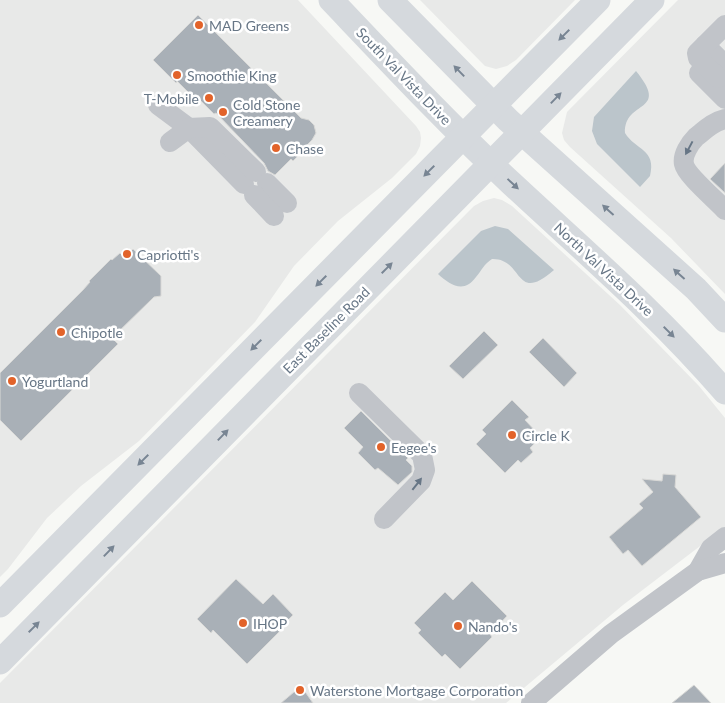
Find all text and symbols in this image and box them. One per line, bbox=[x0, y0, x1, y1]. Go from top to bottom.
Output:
place label: MAD Greens bbox=[209, 17, 289, 34]
marker: MAD Greens bbox=[193, 19, 205, 31]
street label: South Val Vista Drive bbox=[353, 24, 455, 128]
one-way arrow bbox=[558, 29, 570, 41]
one-way arrow bbox=[454, 65, 466, 77]
place label: Smoothie King bbox=[187, 67, 277, 84]
marker: Smoothie King bbox=[171, 69, 183, 81]
place label: T-Mobile bbox=[144, 90, 199, 107]
marker: T-Mobile bbox=[203, 92, 215, 104]
one-way arrow bbox=[550, 92, 562, 104]
place label: Cold Stone Creamery bbox=[233, 96, 300, 129]
marker: Cold Stone Creamery bbox=[217, 106, 229, 118]
place label: Chase bbox=[286, 140, 324, 157]
one-way arrow bbox=[685, 141, 693, 156]
marker: Chase bbox=[270, 142, 282, 154]
one-way arrow bbox=[423, 165, 435, 177]
one-way arrow bbox=[506, 178, 518, 190]
one-way arrow bbox=[603, 204, 615, 216]
street label: North Val Vista Drive bbox=[551, 219, 657, 319]
place label: Capriotti's bbox=[137, 246, 199, 263]
marker: Capriotti's bbox=[121, 248, 133, 260]
one-way arrow bbox=[381, 262, 393, 274]
one-way arrow bbox=[674, 268, 686, 280]
one-way arrow bbox=[315, 274, 327, 286]
street label: East Baseline Road bbox=[279, 283, 373, 377]
place label: Chipotle bbox=[71, 324, 123, 341]
one-way arrow bbox=[663, 325, 675, 337]
marker: Chipotle bbox=[55, 326, 67, 338]
one-way arrow bbox=[251, 339, 263, 351]
place label: Yogurtland bbox=[22, 373, 88, 390]
marker: Yogurtland bbox=[6, 375, 18, 387]
place label: Circle K bbox=[522, 427, 570, 444]
one-way arrow bbox=[217, 429, 229, 441]
marker: Circle K bbox=[506, 429, 518, 441]
place label: Eegee's bbox=[391, 439, 437, 456]
marker: Eegee's bbox=[375, 441, 387, 453]
one-way arrow bbox=[137, 454, 149, 466]
one-way arrow bbox=[412, 477, 423, 490]
one-way arrow bbox=[103, 545, 115, 557]
place label: IHOP bbox=[253, 615, 287, 632]
marker: IHOP bbox=[237, 617, 249, 629]
place label: Nando's bbox=[468, 618, 518, 635]
marker: Nando's bbox=[452, 620, 464, 632]
one-way arrow bbox=[28, 621, 40, 633]
place label: Waterstone Mortgage Corporation bbox=[310, 682, 523, 699]
marker: Waterstone Mortgage Corporation bbox=[294, 684, 306, 696]

